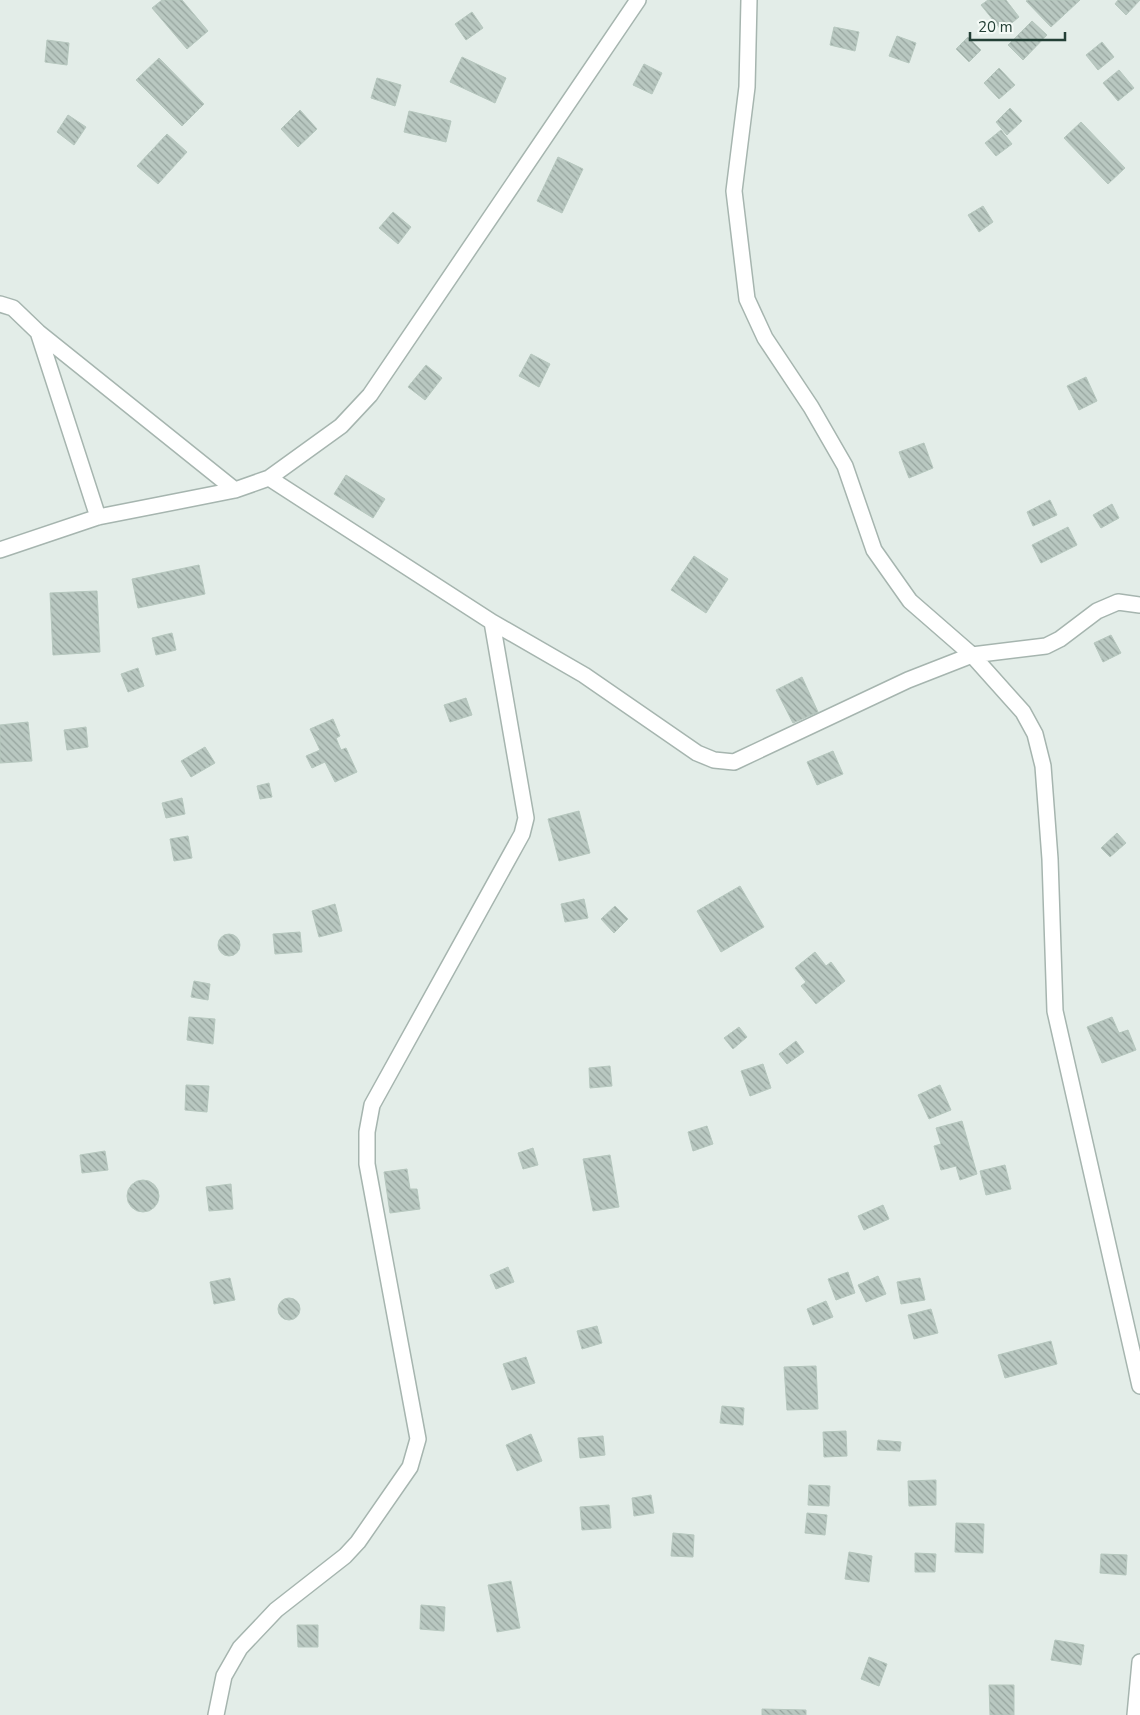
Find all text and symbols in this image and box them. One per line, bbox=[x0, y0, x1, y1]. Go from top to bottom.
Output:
scale bar bbox=[970, 10, 1065, 42]
text: 20 m bbox=[978, 17, 1013, 37]

